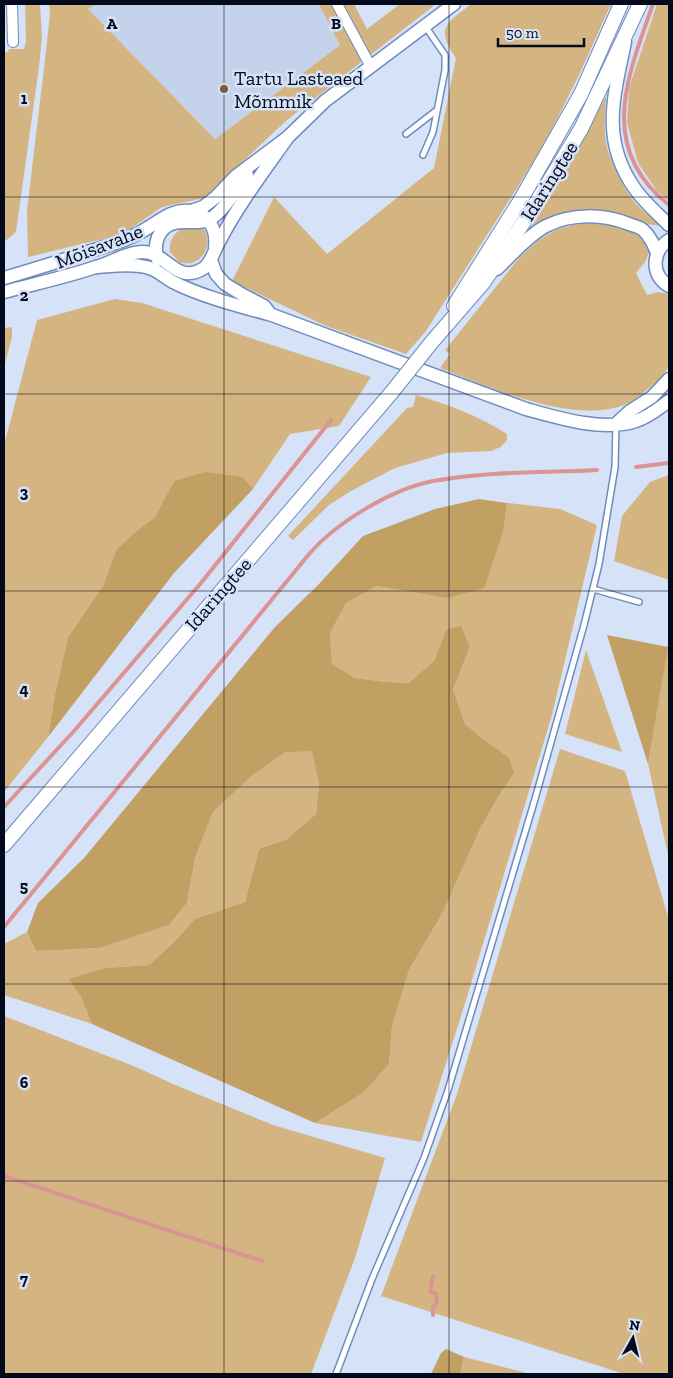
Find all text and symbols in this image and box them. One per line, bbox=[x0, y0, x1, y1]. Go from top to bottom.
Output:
text: A bbox=[107, 14, 118, 33]
text: B bbox=[331, 14, 341, 33]
scale bar bbox=[498, 15, 584, 47]
text: 50 m bbox=[506, 24, 539, 42]
place label: Tartu Lasteaed Mõmmik bbox=[234, 66, 363, 113]
marker: Tartu Lasteaed Mõmmik bbox=[218, 83, 230, 95]
text: 1 bbox=[21, 89, 28, 108]
street label: Idaringtee bbox=[515, 137, 583, 225]
street label: Mõisavahe bbox=[52, 218, 146, 274]
text: 2 bbox=[20, 286, 29, 305]
text: 3 bbox=[20, 483, 29, 502]
street label: Idaringtee bbox=[180, 552, 256, 636]
text: 4 bbox=[19, 680, 29, 699]
text: 5 bbox=[20, 877, 28, 896]
text: 6 bbox=[20, 1073, 29, 1092]
text: 7 bbox=[20, 1270, 28, 1289]
north arrow bbox=[608, 1313, 658, 1363]
text: N bbox=[628, 1316, 642, 1335]

